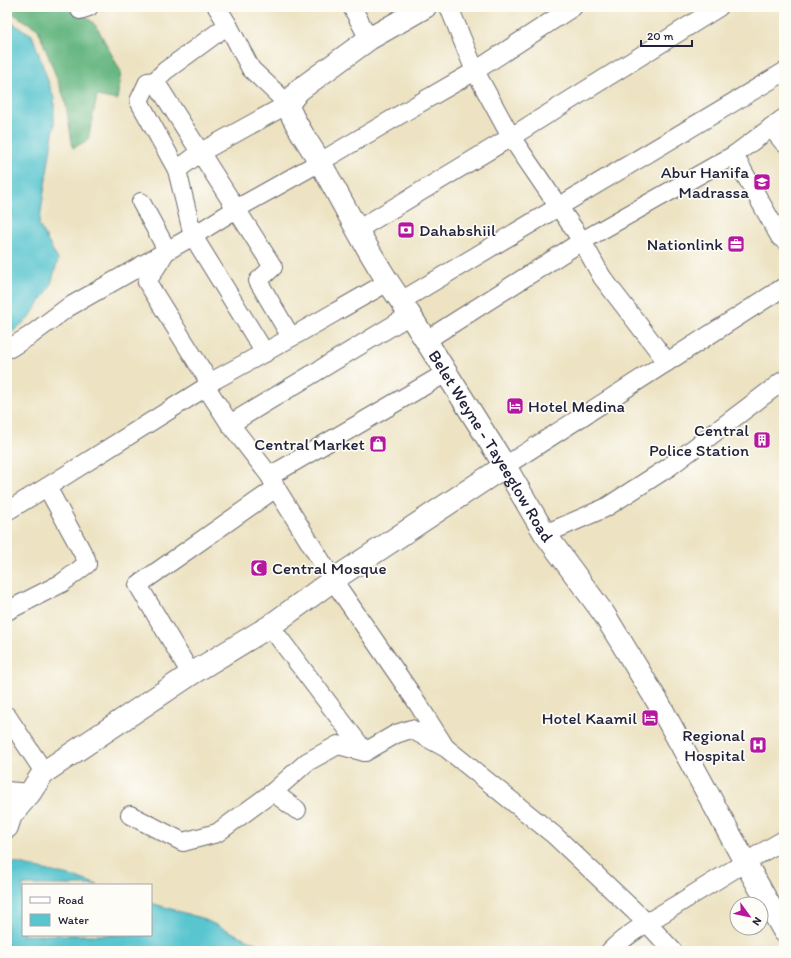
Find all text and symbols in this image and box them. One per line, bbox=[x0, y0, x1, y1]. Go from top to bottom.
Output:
scale bar bbox=[641, 22, 692, 48]
text: 20 m bbox=[647, 29, 674, 43]
place label: Abur Hanifa Madrassa bbox=[661, 162, 749, 202]
school or university icon: Abur Hanifa Madrassa bbox=[752, 172, 772, 192]
bank icon: Dahabshiil bbox=[396, 220, 416, 240]
place label: Dahabshiil bbox=[419, 220, 496, 240]
place label: Nationlink bbox=[647, 234, 723, 254]
office icon: Nationlink bbox=[726, 234, 746, 254]
street label: Belet Weyne - Tayeeglow Road bbox=[424, 346, 558, 546]
hotel icon: Hotel Medina bbox=[505, 396, 525, 416]
place label: Hotel Medina bbox=[528, 396, 625, 416]
place label: Central Police Station bbox=[649, 420, 749, 460]
building icon: Central Police Station bbox=[752, 430, 772, 450]
place label: Central Market bbox=[254, 434, 365, 454]
shop icon: Central Market bbox=[368, 434, 388, 454]
mosque icon: Central Mosque bbox=[249, 558, 269, 578]
place label: Central Mosque bbox=[272, 558, 386, 578]
place label: Hotel Kaamil bbox=[542, 708, 637, 728]
hotel icon: Hotel Kaamil bbox=[640, 708, 660, 728]
place label: Regional Hospital bbox=[682, 725, 745, 765]
hospital icon: Regional Hospital bbox=[748, 735, 768, 755]
legend bbox=[22, 884, 152, 936]
text: Road bbox=[58, 893, 84, 907]
north arrow bbox=[729, 896, 769, 936]
text: Water bbox=[58, 913, 89, 927]
text: N bbox=[749, 915, 764, 928]

